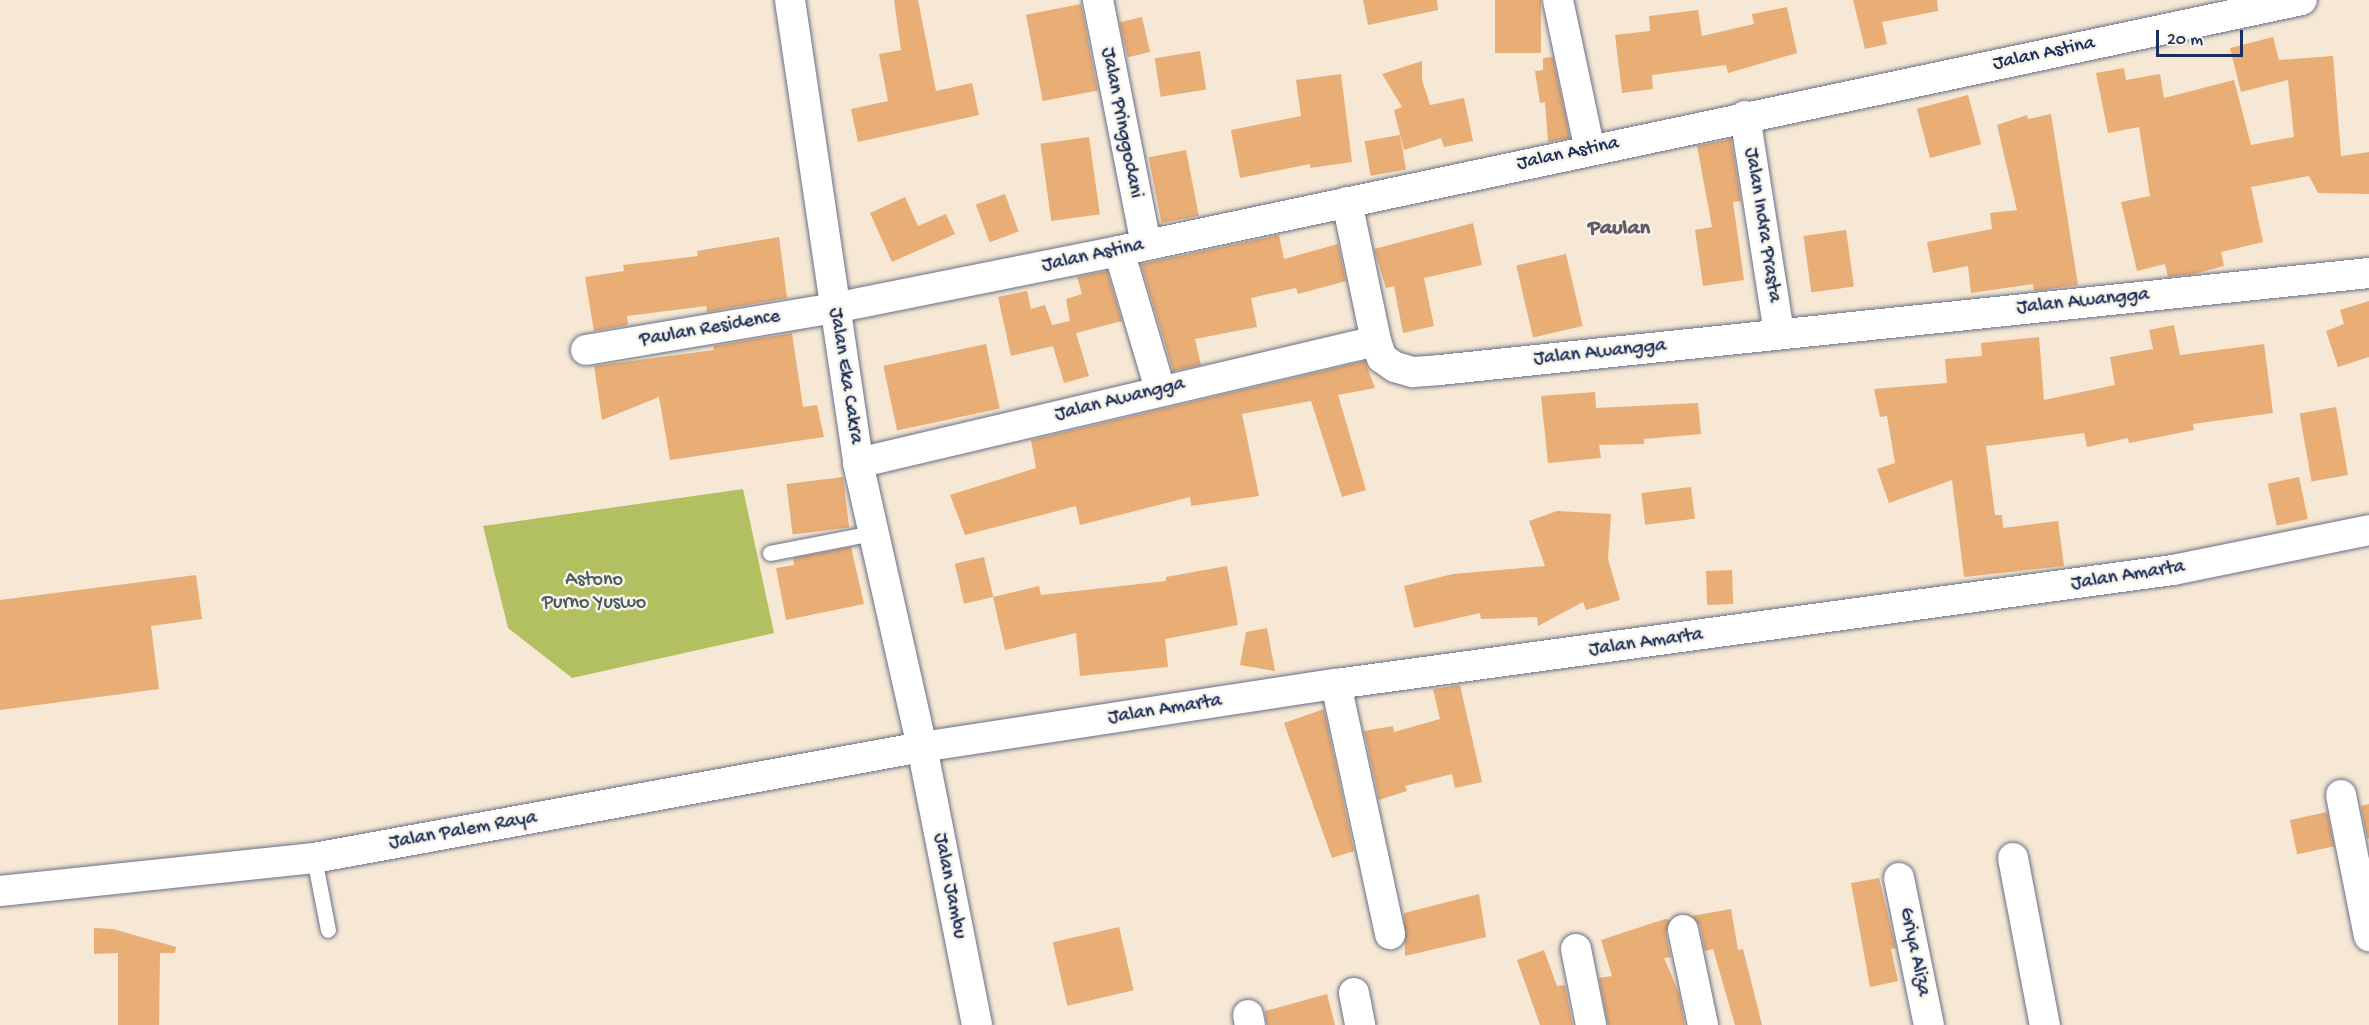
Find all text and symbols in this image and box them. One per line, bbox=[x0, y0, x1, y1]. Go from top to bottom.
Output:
scale bar bbox=[2159, 18, 2246, 56]
text: 20 m bbox=[2167, 30, 2203, 51]
street label: Jalan Astina bbox=[1991, 31, 2097, 77]
street label: Jalan Pringgodani bbox=[1095, 46, 1147, 200]
street label: Jalan Astina bbox=[1515, 131, 1621, 177]
street label: Jalan Indra Prasta bbox=[1738, 146, 1786, 304]
district label: Paulan bbox=[1588, 217, 1650, 243]
street label: Jalan Astina bbox=[1040, 233, 1146, 279]
street label: Jalan Awangga bbox=[2016, 283, 2150, 321]
street label: Paulan Residence bbox=[638, 305, 782, 353]
street label: Jalan Eka Cakra bbox=[822, 306, 868, 446]
street label: Jalan Awangga bbox=[1533, 334, 1667, 372]
street label: Jalan Awangga bbox=[1052, 372, 1188, 428]
street label: Jalan Amarta bbox=[2069, 555, 2187, 597]
park label: Astono Purno Yuswo bbox=[542, 568, 646, 615]
street label: Jalan Amarta bbox=[1587, 623, 1705, 663]
street label: Jalan Amarta bbox=[1106, 689, 1224, 731]
street label: Jalan Palem Raya bbox=[387, 806, 539, 856]
street label: Jalan Jambu bbox=[927, 831, 971, 941]
street label: Griya Aliza bbox=[1893, 905, 1935, 999]

